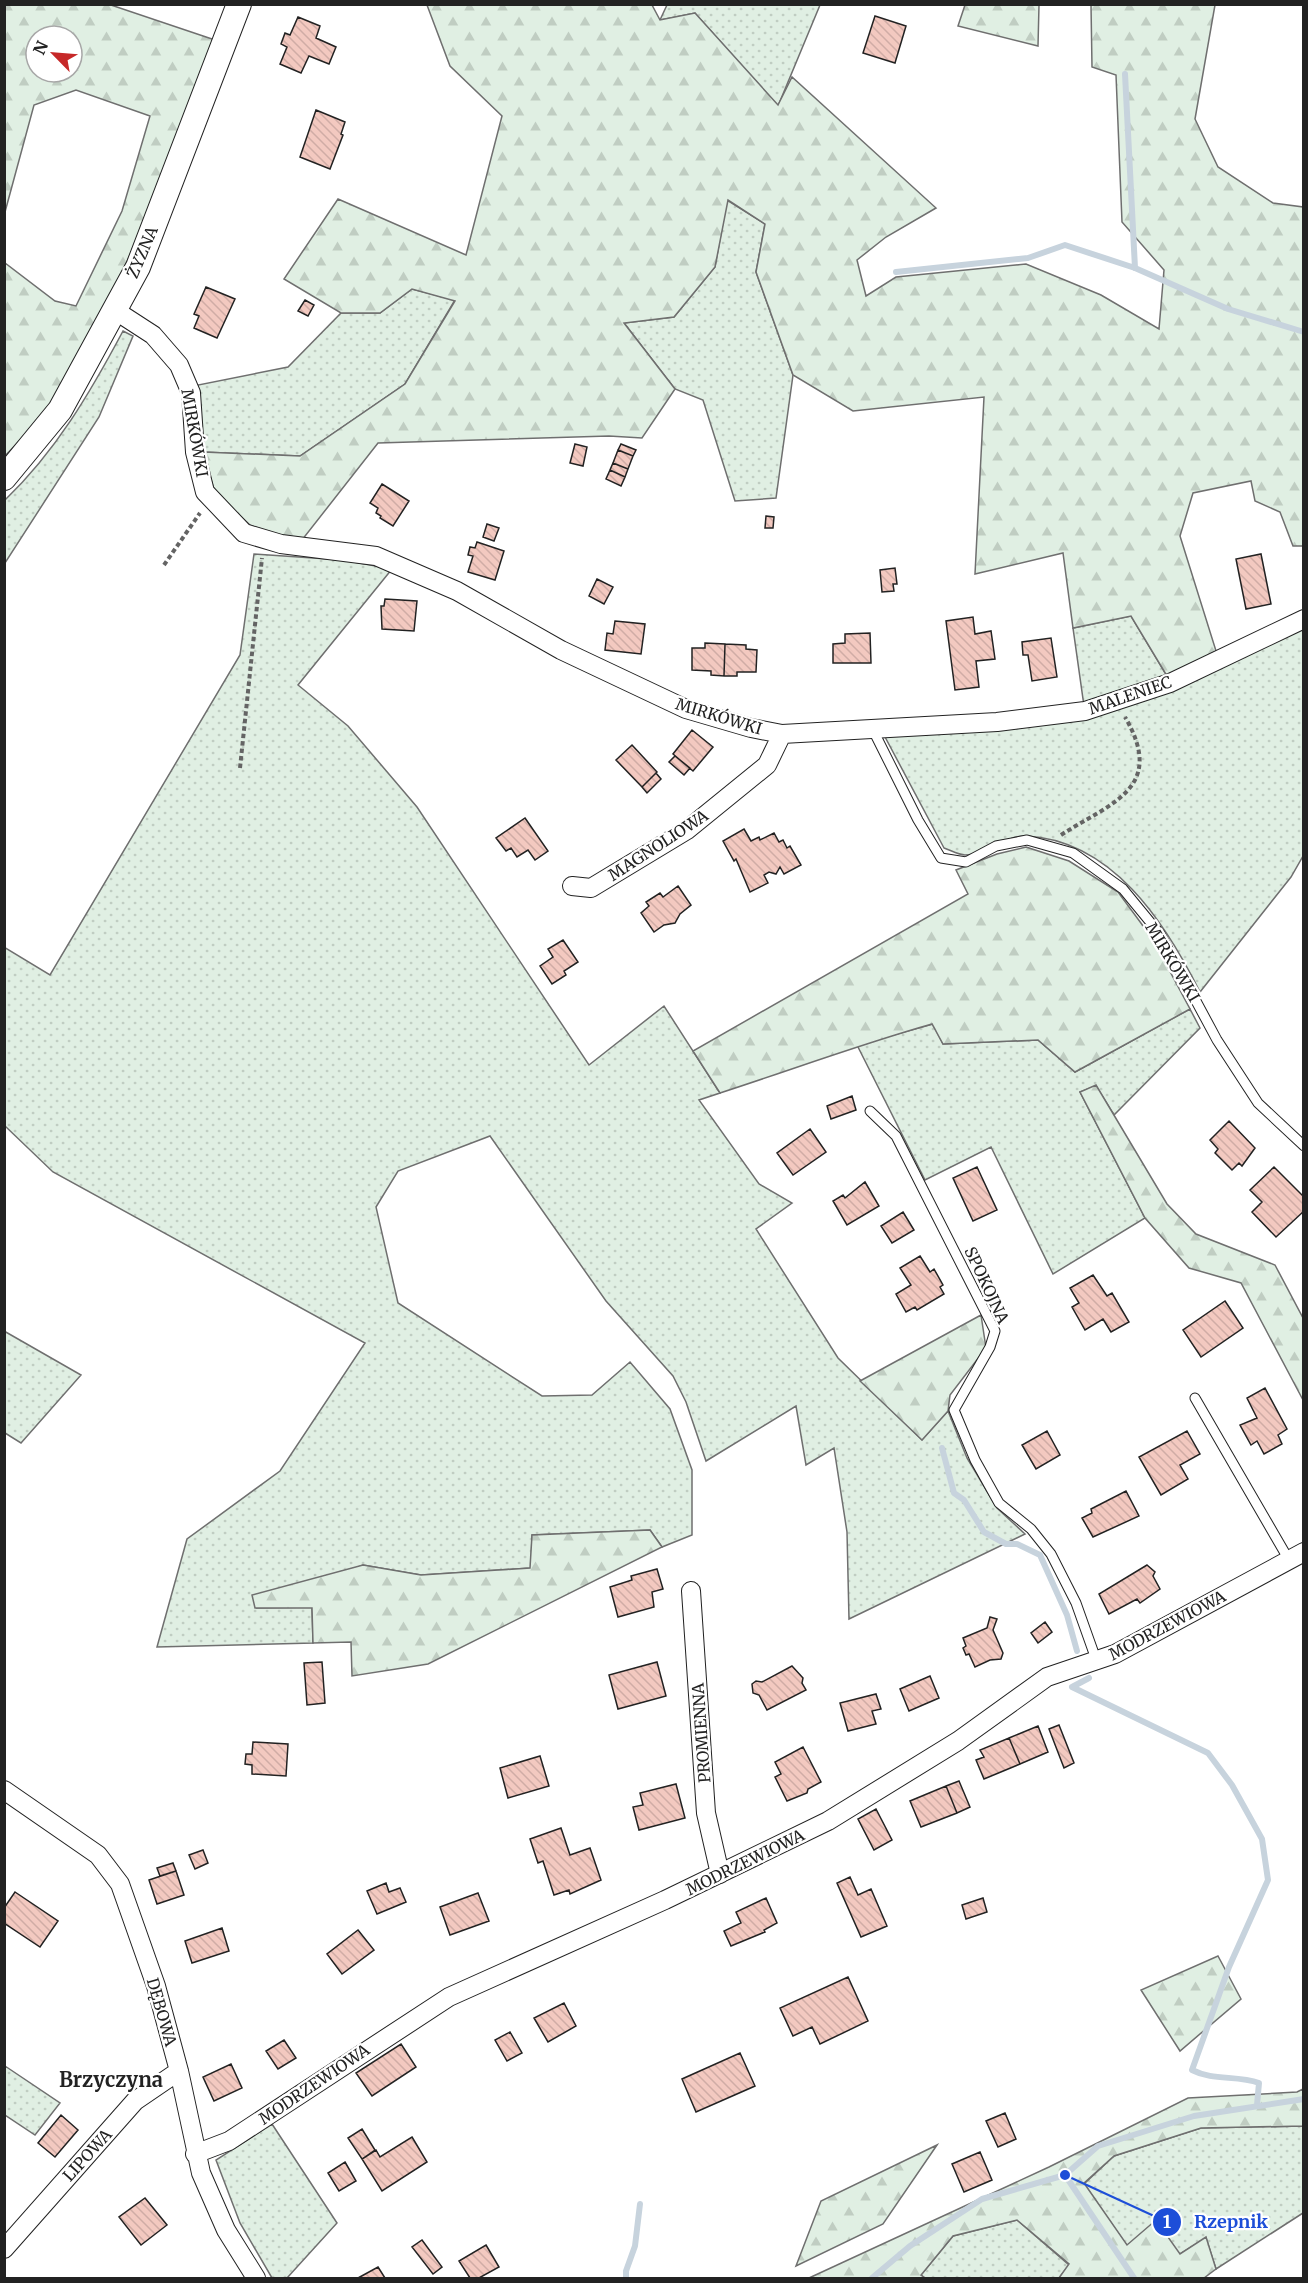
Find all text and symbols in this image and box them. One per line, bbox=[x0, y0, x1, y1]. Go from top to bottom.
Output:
north arrow bbox=[24, 24, 84, 84]
text: N bbox=[29, 37, 52, 58]
street label: ŻYZNA bbox=[122, 222, 162, 281]
street label: MIRKÓWKI bbox=[177, 387, 213, 479]
street label: MALENIEC bbox=[1086, 671, 1174, 719]
street label: MIRKÓWKI bbox=[673, 693, 765, 739]
street label: MAGNOLIOWA bbox=[604, 805, 712, 885]
street label: MIRKÓWKI bbox=[1141, 919, 1205, 1005]
street label: SPOKOJNA bbox=[960, 1243, 1014, 1327]
street label: MODRZEWIOWA bbox=[1105, 1585, 1229, 1664]
street label: PROMIENNA bbox=[687, 1682, 714, 1784]
street label: MODRZEWIOWA bbox=[682, 1824, 808, 1899]
street label: DĘBOWA bbox=[143, 1975, 182, 2049]
street label: MODRZEWIOWA bbox=[255, 2039, 374, 2128]
district label: Brzyczyna bbox=[59, 2067, 163, 2092]
street label: LIPOWA bbox=[58, 2124, 116, 2185]
callout: Rzepnik bbox=[1152, 2204, 1280, 2240]
text: 1 bbox=[1163, 2210, 1171, 2233]
text: Rzepnik bbox=[1194, 2210, 1268, 2233]

